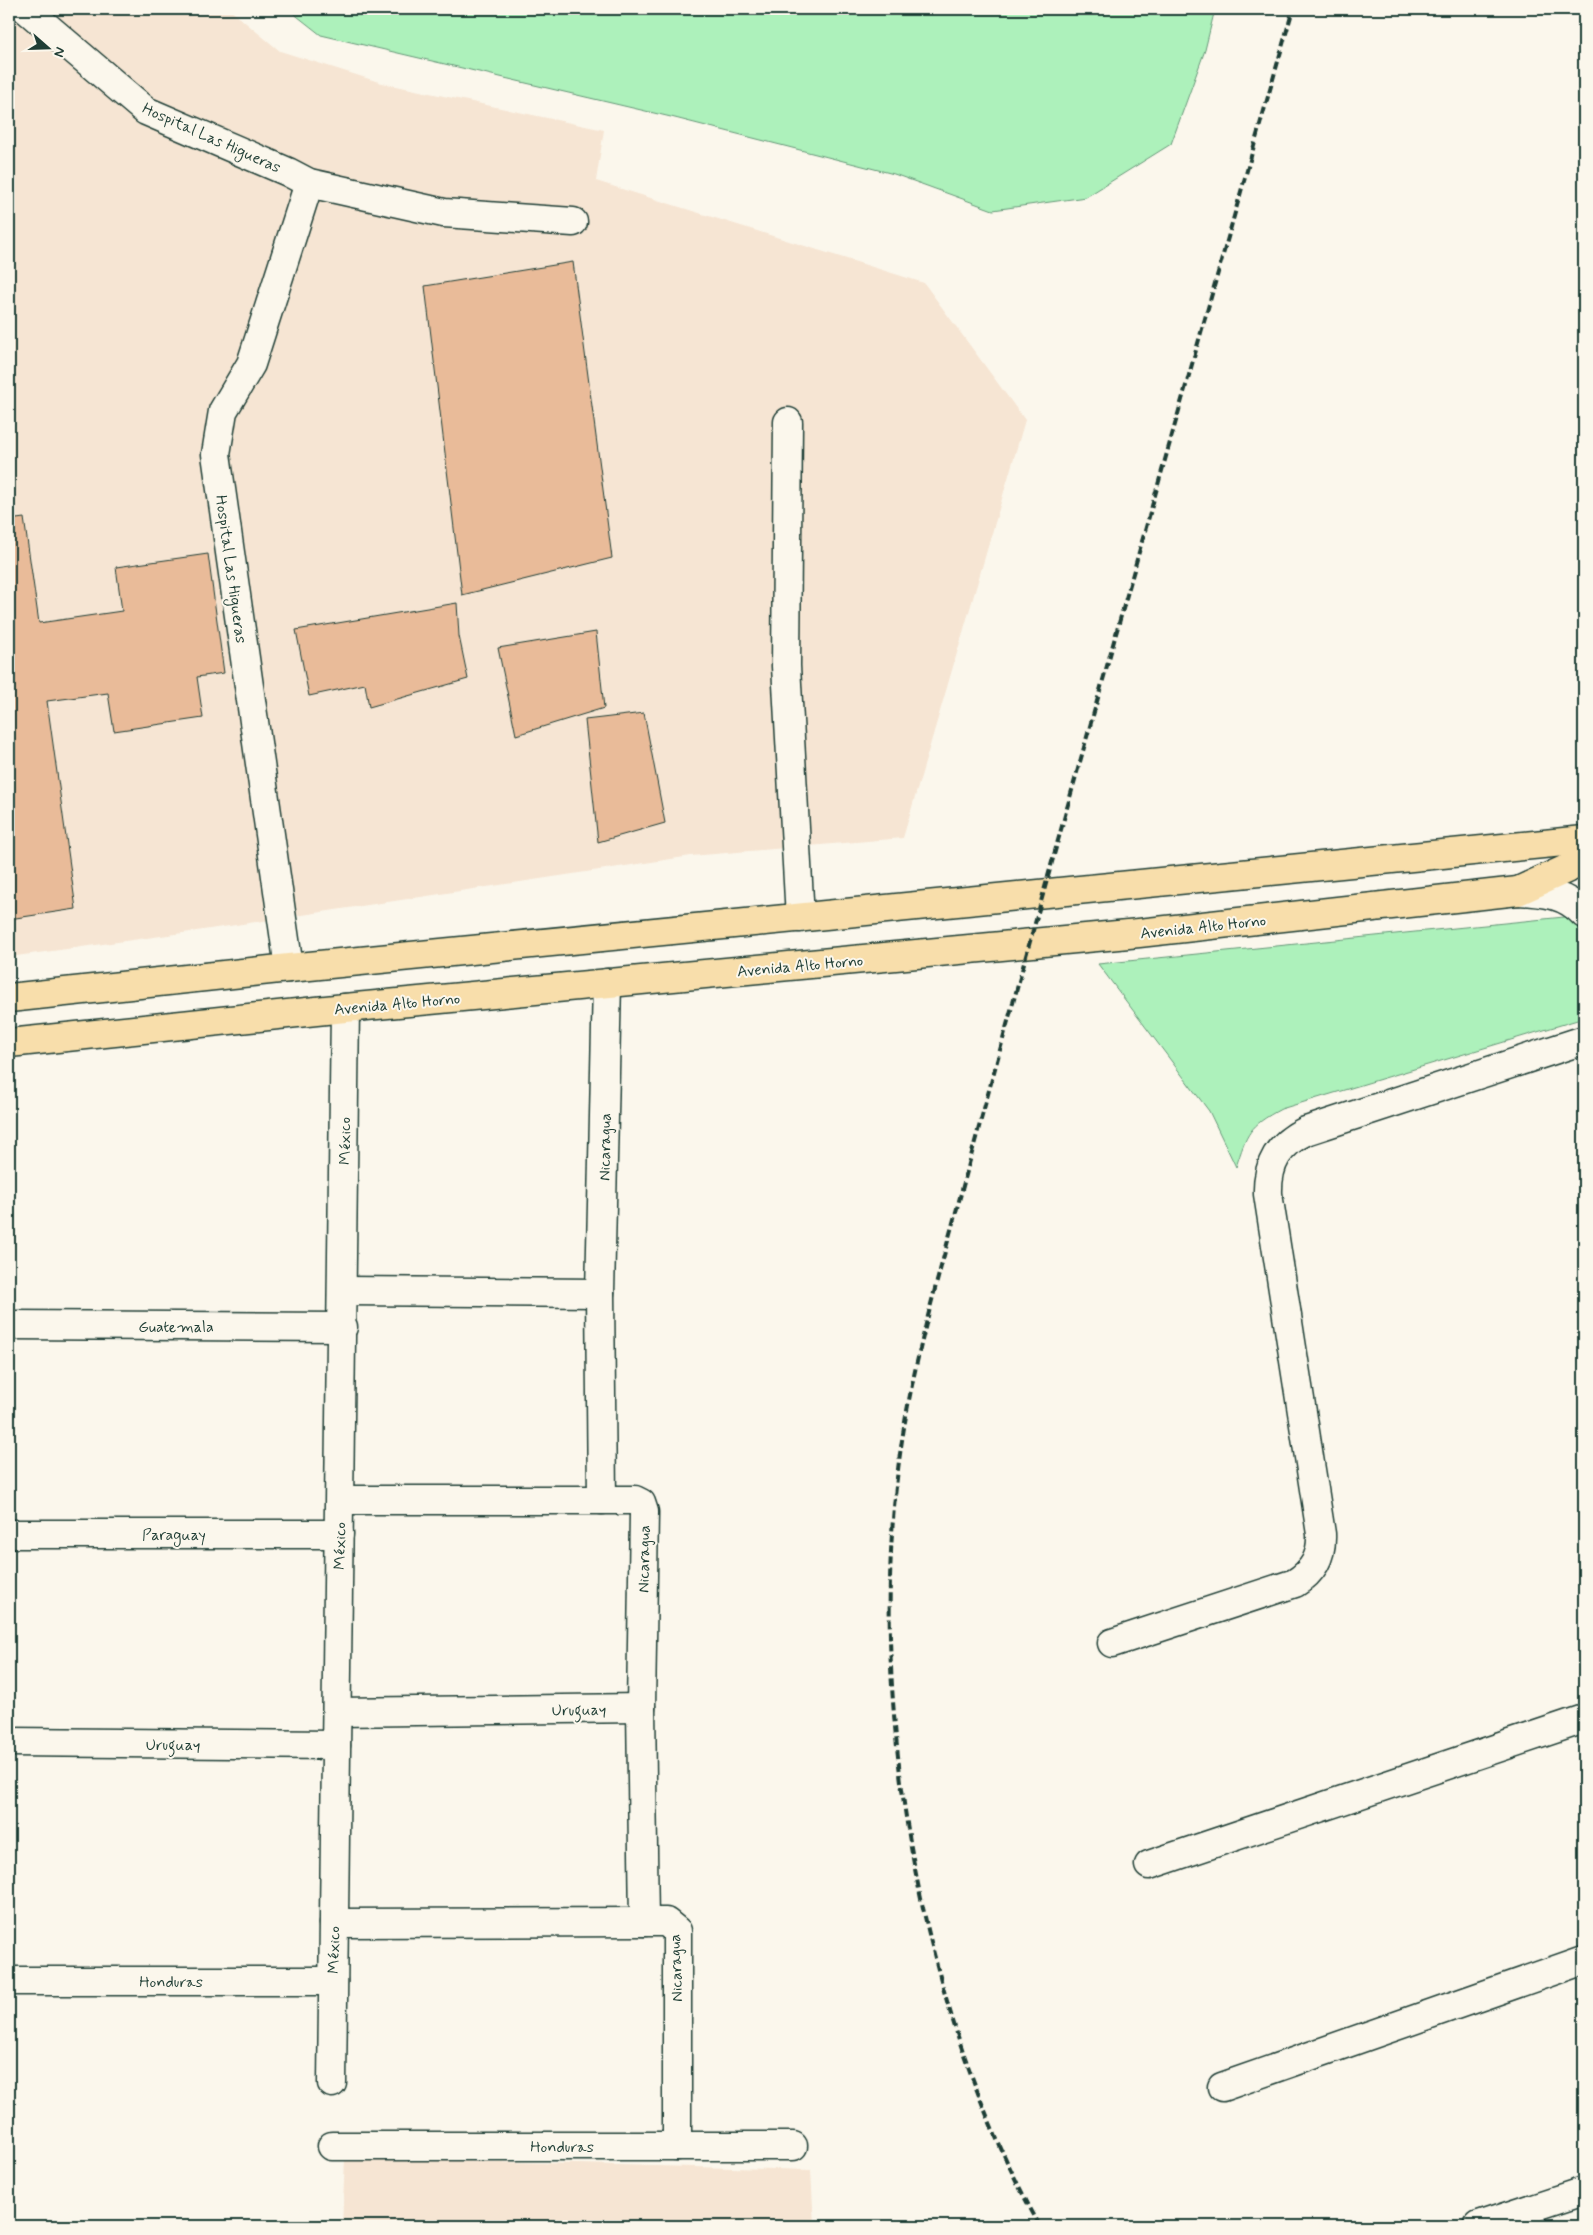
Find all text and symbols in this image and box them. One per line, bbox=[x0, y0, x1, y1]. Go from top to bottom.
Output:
north arrow bbox=[22, 22, 72, 72]
text: N bbox=[49, 45, 69, 60]
street label: Hospital Las Higueras bbox=[138, 98, 284, 179]
street label: Hospital Las Higueras bbox=[209, 494, 251, 645]
street label: Avenida Alto Horno bbox=[1139, 910, 1267, 945]
street label: Avenida Alto Horno bbox=[736, 951, 864, 982]
street label: Avenida Alto Horno bbox=[333, 989, 461, 1020]
street label: Nicaragua bbox=[594, 1113, 617, 1181]
street label: México bbox=[335, 1117, 356, 1165]
street label: Guatemala bbox=[138, 1317, 214, 1338]
street label: México bbox=[330, 1522, 351, 1570]
street label: Paraguay bbox=[142, 1525, 206, 1547]
street label: Nicaragua bbox=[633, 1525, 656, 1593]
street label: Uruguay bbox=[552, 1700, 607, 1722]
street label: Uruguay bbox=[146, 1735, 200, 1757]
street label: México bbox=[324, 1926, 345, 1974]
street label: Nicaragua bbox=[665, 1933, 688, 2002]
street label: Honduras bbox=[139, 1972, 203, 1993]
street label: Honduras bbox=[530, 2137, 594, 2158]

